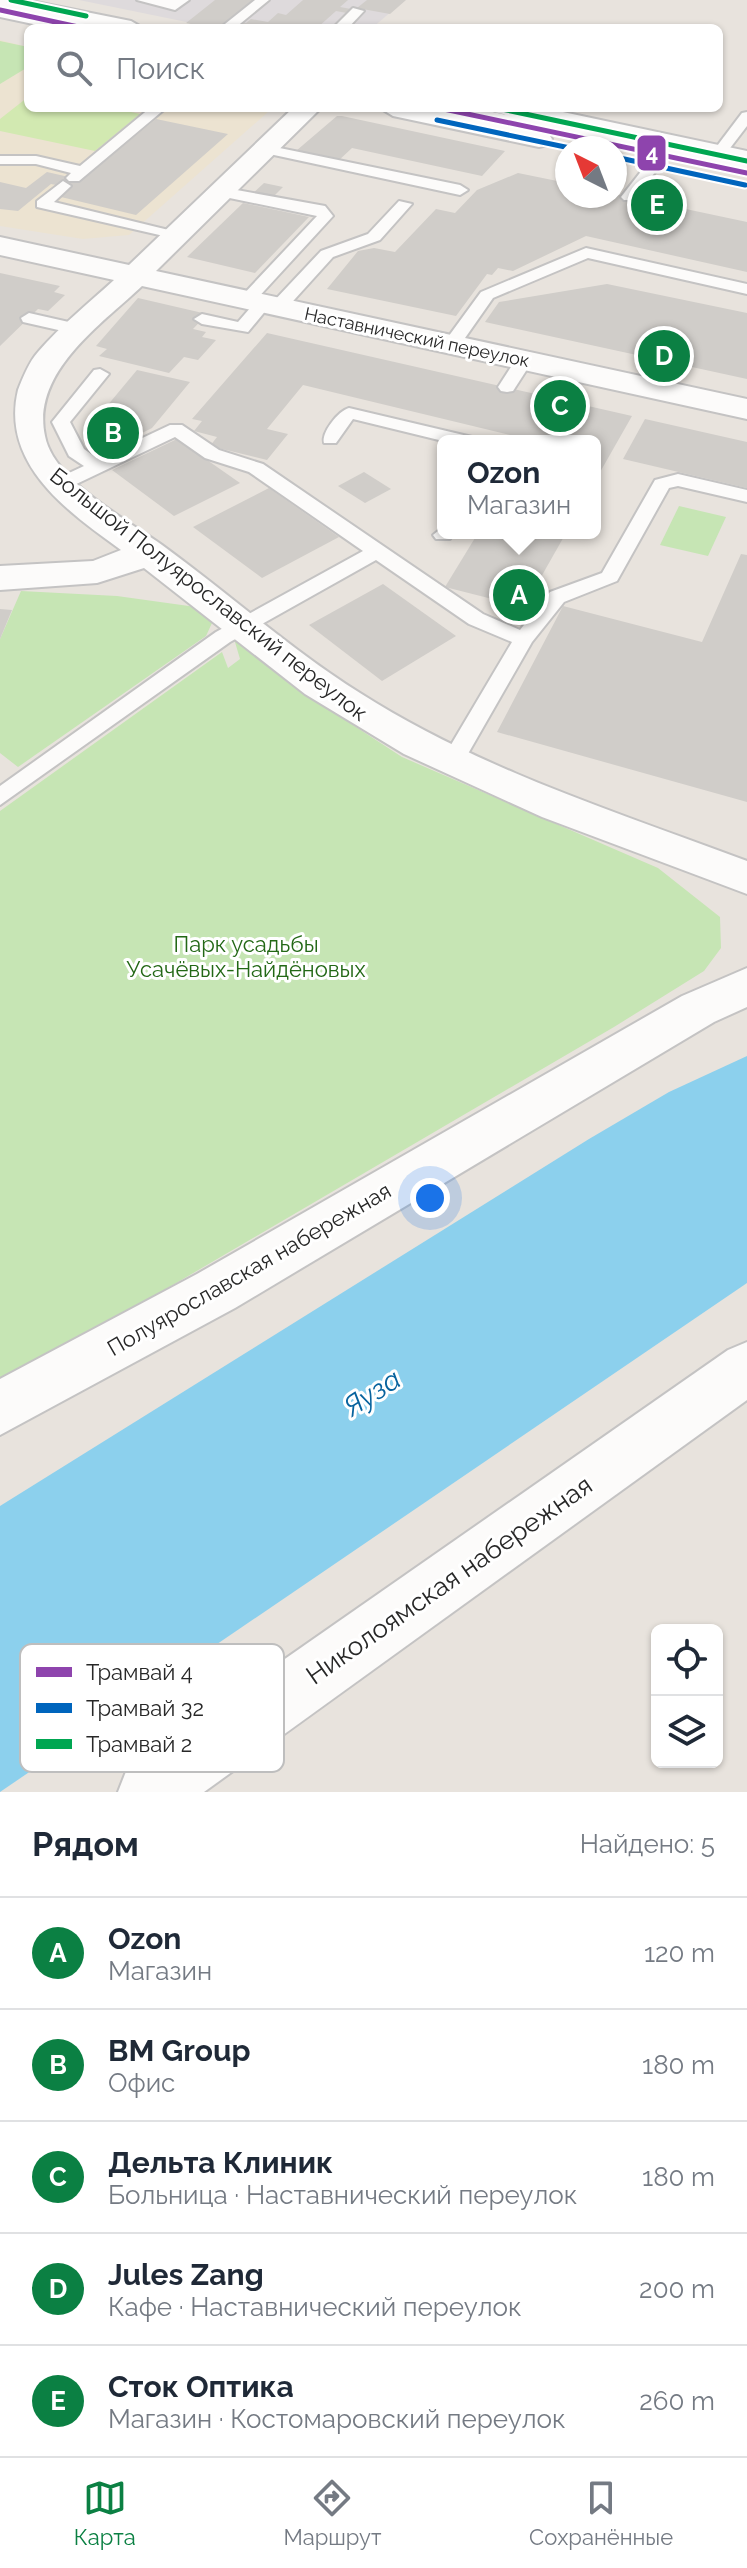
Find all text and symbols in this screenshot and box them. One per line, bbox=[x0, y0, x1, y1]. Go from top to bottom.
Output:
search box bbox=[24, 24, 723, 112]
icon: search bbox=[52, 46, 96, 90]
text: Поиск bbox=[116, 51, 205, 86]
line badge: 4 bbox=[636, 134, 667, 172]
north arrow bbox=[555, 136, 627, 208]
text: 4 bbox=[646, 140, 658, 166]
pin: E bbox=[631, 175, 683, 235]
street label: Наставнический переулок bbox=[303, 303, 531, 371]
pin: D bbox=[638, 326, 690, 386]
pin: C bbox=[534, 376, 586, 436]
pin: B bbox=[87, 403, 139, 463]
popup bbox=[437, 435, 601, 539]
text: Ozon bbox=[467, 455, 540, 490]
street label: Большой Полуярославский переулок bbox=[45, 462, 373, 726]
text: Магазин bbox=[467, 490, 571, 520]
pin: A bbox=[493, 565, 545, 625]
park label: Парк усадьбы Усачёвых-Найдёновых bbox=[126, 931, 366, 982]
street label: Полуярославская набережная bbox=[103, 1177, 395, 1361]
your location bbox=[410, 1178, 450, 1218]
water label: Яуза bbox=[337, 1362, 407, 1424]
street label: Николоямская набережная bbox=[300, 1470, 598, 1690]
map controls bbox=[651, 1624, 723, 1768]
button: locate bbox=[651, 1624, 723, 1696]
legend bbox=[20, 1644, 284, 1772]
text: Трамвай 4 bbox=[86, 1659, 193, 1685]
text: Трамвай 32 bbox=[86, 1695, 204, 1721]
button: layers bbox=[651, 1696, 723, 1768]
text: Трамвай 2 bbox=[86, 1731, 192, 1757]
text: Рядом bbox=[32, 1824, 139, 1864]
text: Найдено: 5 bbox=[580, 1829, 715, 1859]
text: Ozon bbox=[108, 1921, 181, 1956]
text: A bbox=[49, 1938, 67, 1968]
text: 120 m bbox=[644, 1938, 715, 1968]
text: Магазин bbox=[108, 1956, 212, 1986]
text: BM Group bbox=[108, 2033, 250, 2068]
text: B bbox=[49, 2050, 67, 2080]
text: 180 m bbox=[642, 2050, 715, 2080]
text: Офис bbox=[108, 2068, 175, 2098]
text: Дельта Клиник bbox=[108, 2145, 333, 2180]
text: C bbox=[49, 2162, 67, 2192]
text: 180 m bbox=[642, 2162, 715, 2192]
text: Больница · Наставнический переулок bbox=[108, 2180, 577, 2210]
text: Jules Zang bbox=[108, 2257, 264, 2292]
text: D bbox=[49, 2274, 67, 2304]
text: 200 m bbox=[639, 2274, 715, 2304]
text: Кафе · Наставнический переулок bbox=[108, 2292, 522, 2322]
text: Сток Оптика bbox=[108, 2369, 294, 2404]
text: E bbox=[50, 2386, 66, 2416]
text: 260 m bbox=[639, 2386, 715, 2416]
text: Магазин · Костомаровский переулок bbox=[108, 2404, 566, 2434]
tab: Карта bbox=[74, 2476, 136, 2550]
tab: Маршрут bbox=[283, 2476, 381, 2550]
tab: Сохранённые bbox=[529, 2476, 673, 2550]

